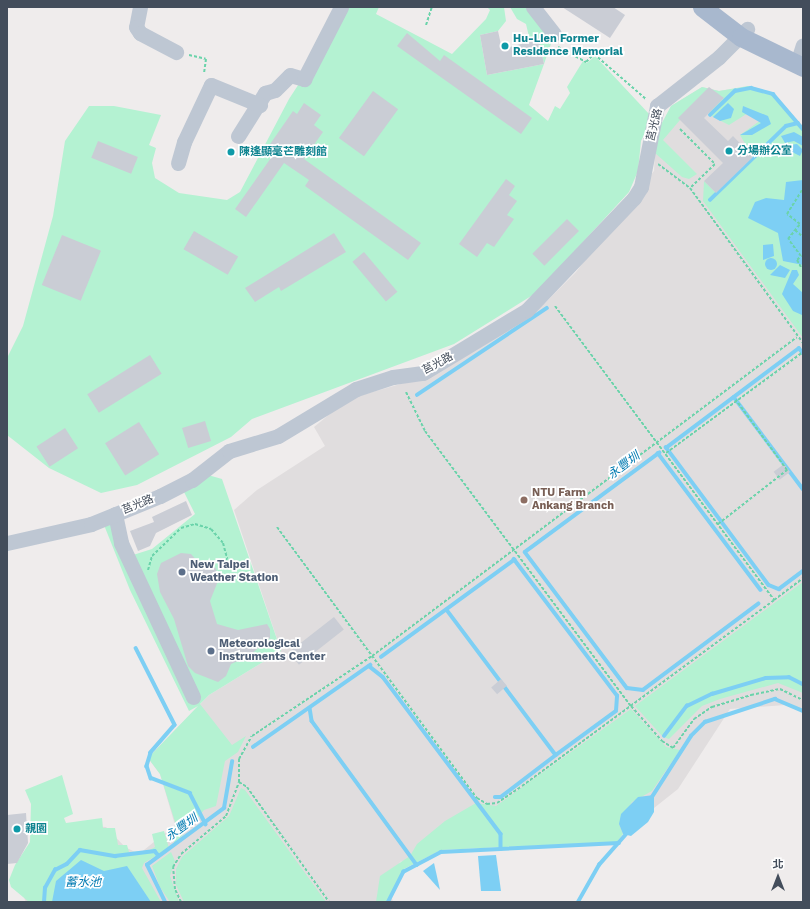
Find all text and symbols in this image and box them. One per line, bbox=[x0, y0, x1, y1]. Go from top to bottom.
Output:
place label: Hu-Lien Former Residence Memorial bbox=[513, 33, 623, 59]
marker: Hu-Lien Former Residence Memorial bbox=[500, 41, 510, 51]
street label: 莒光路 bbox=[645, 107, 665, 143]
place label: 分場辦公室 bbox=[737, 144, 792, 158]
place label: 陳逢顯毫芒雕刻館 bbox=[239, 145, 327, 159]
marker: 分場辦公室 bbox=[724, 146, 734, 156]
marker: 陳逢顯毫芒雕刻館 bbox=[226, 147, 236, 157]
street label: 莒光路 bbox=[420, 350, 456, 378]
water label: 永豐圳 bbox=[605, 449, 643, 483]
place label: NTU Farm Ankang Branch bbox=[532, 487, 614, 513]
street label: 莒光路 bbox=[120, 493, 156, 517]
marker: NTU Farm Ankang Branch bbox=[519, 495, 529, 505]
place label: New Taipei Weather Station bbox=[190, 559, 278, 585]
marker: New Taipei Weather Station bbox=[177, 567, 187, 577]
place label: Meteorological Instruments Center bbox=[219, 638, 325, 664]
marker: Meteorological Instruments Center bbox=[206, 646, 216, 656]
water label: 永豐圳 bbox=[163, 812, 201, 844]
place label: 親園 bbox=[25, 822, 47, 836]
marker: 親園 bbox=[12, 824, 22, 834]
north arrow bbox=[758, 857, 798, 897]
text: 北 bbox=[773, 858, 784, 871]
water label: 蓄水池 bbox=[65, 876, 101, 890]

